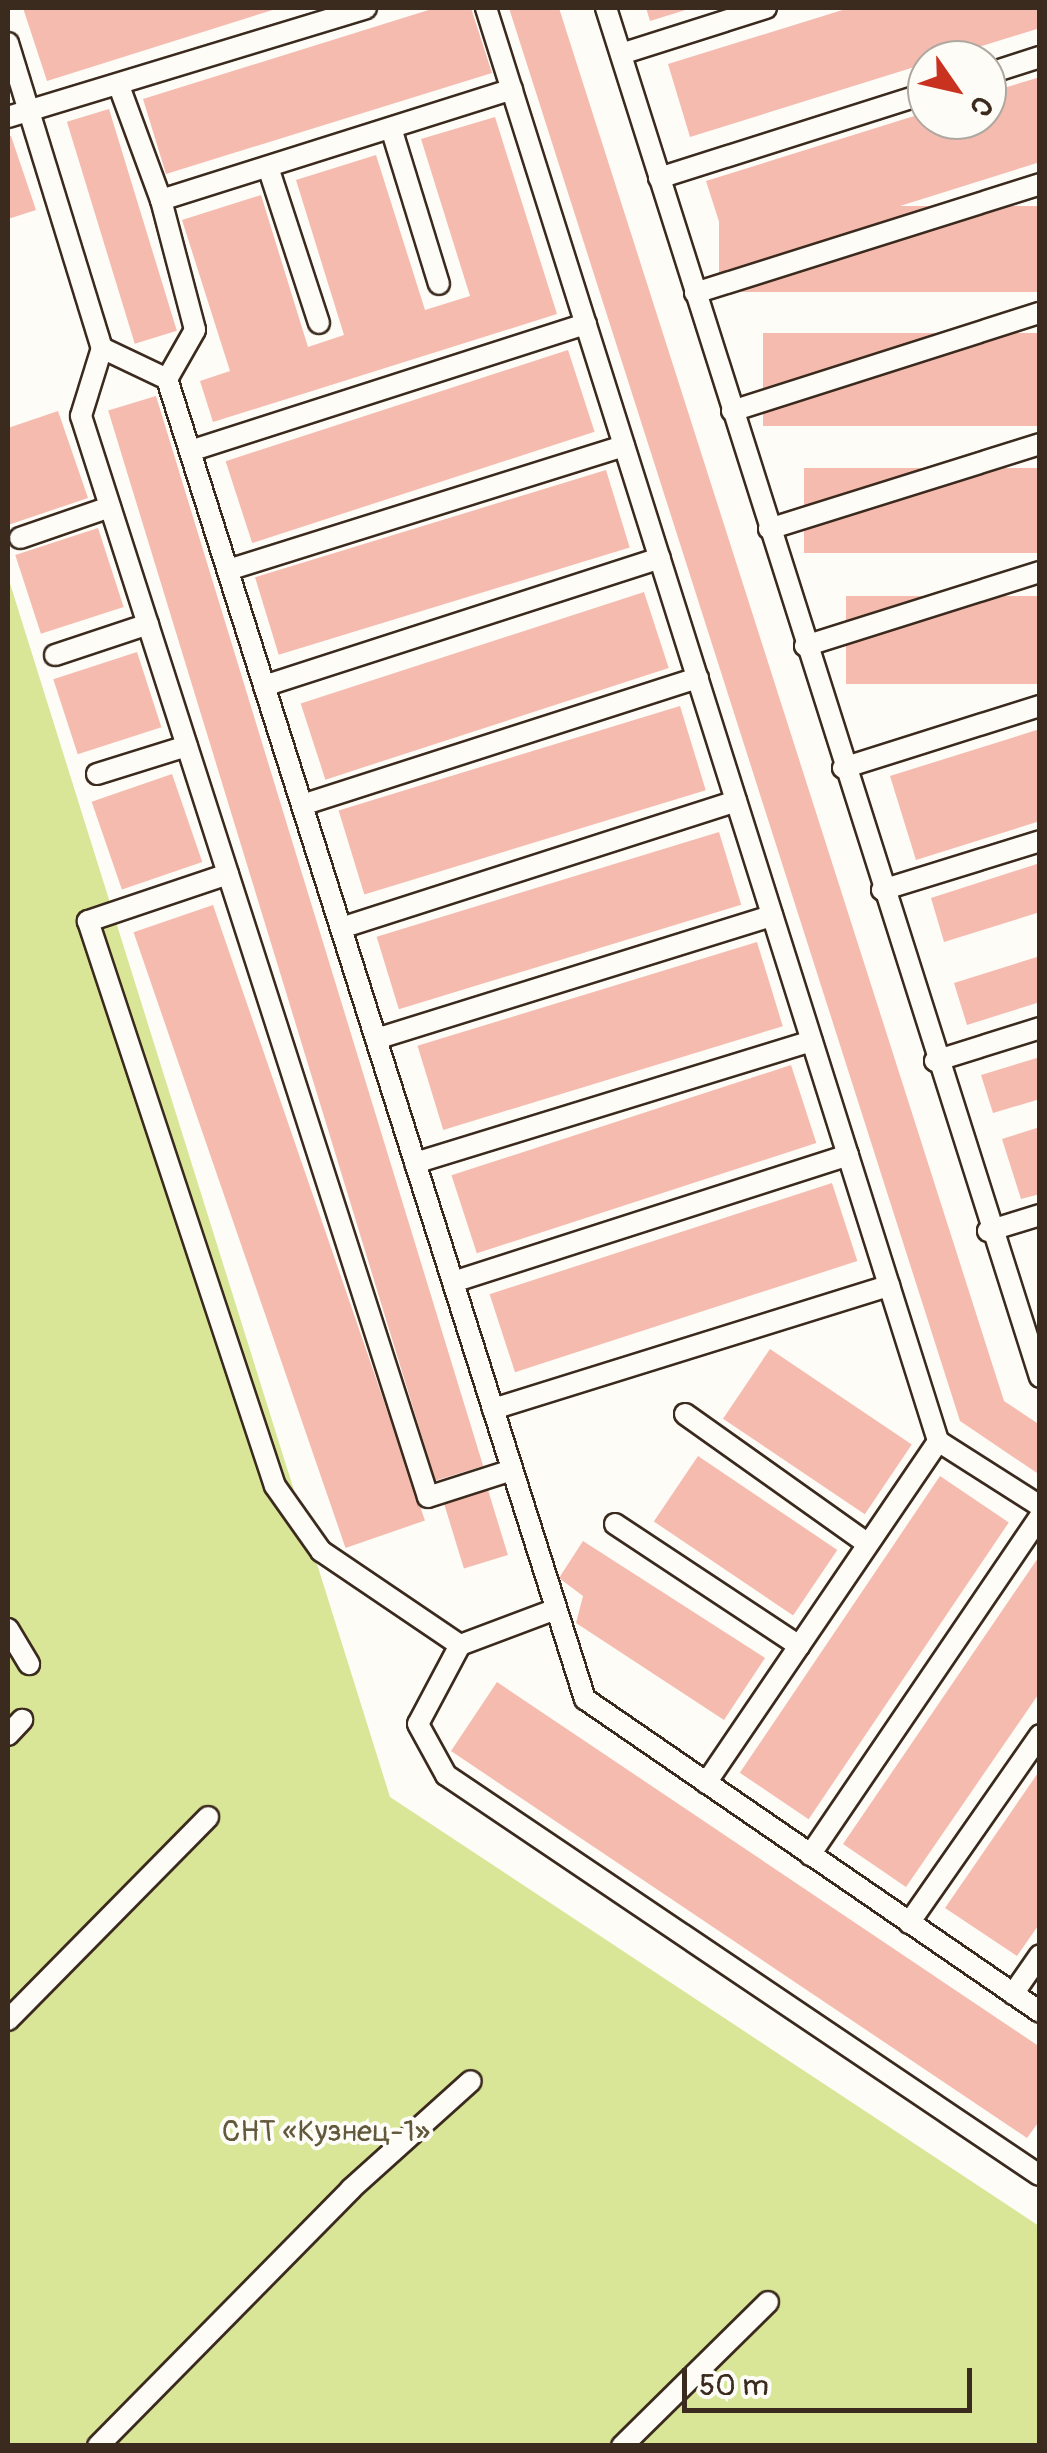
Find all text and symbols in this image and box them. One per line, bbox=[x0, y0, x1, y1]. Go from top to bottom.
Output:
north arrow bbox=[907, 40, 1007, 140]
text: С bbox=[961, 89, 1000, 123]
park label: СНТ «Кузнец-1» bbox=[222, 2114, 430, 2150]
scale bar bbox=[687, 2348, 977, 2410]
text: 50 m bbox=[699, 2367, 769, 2404]

